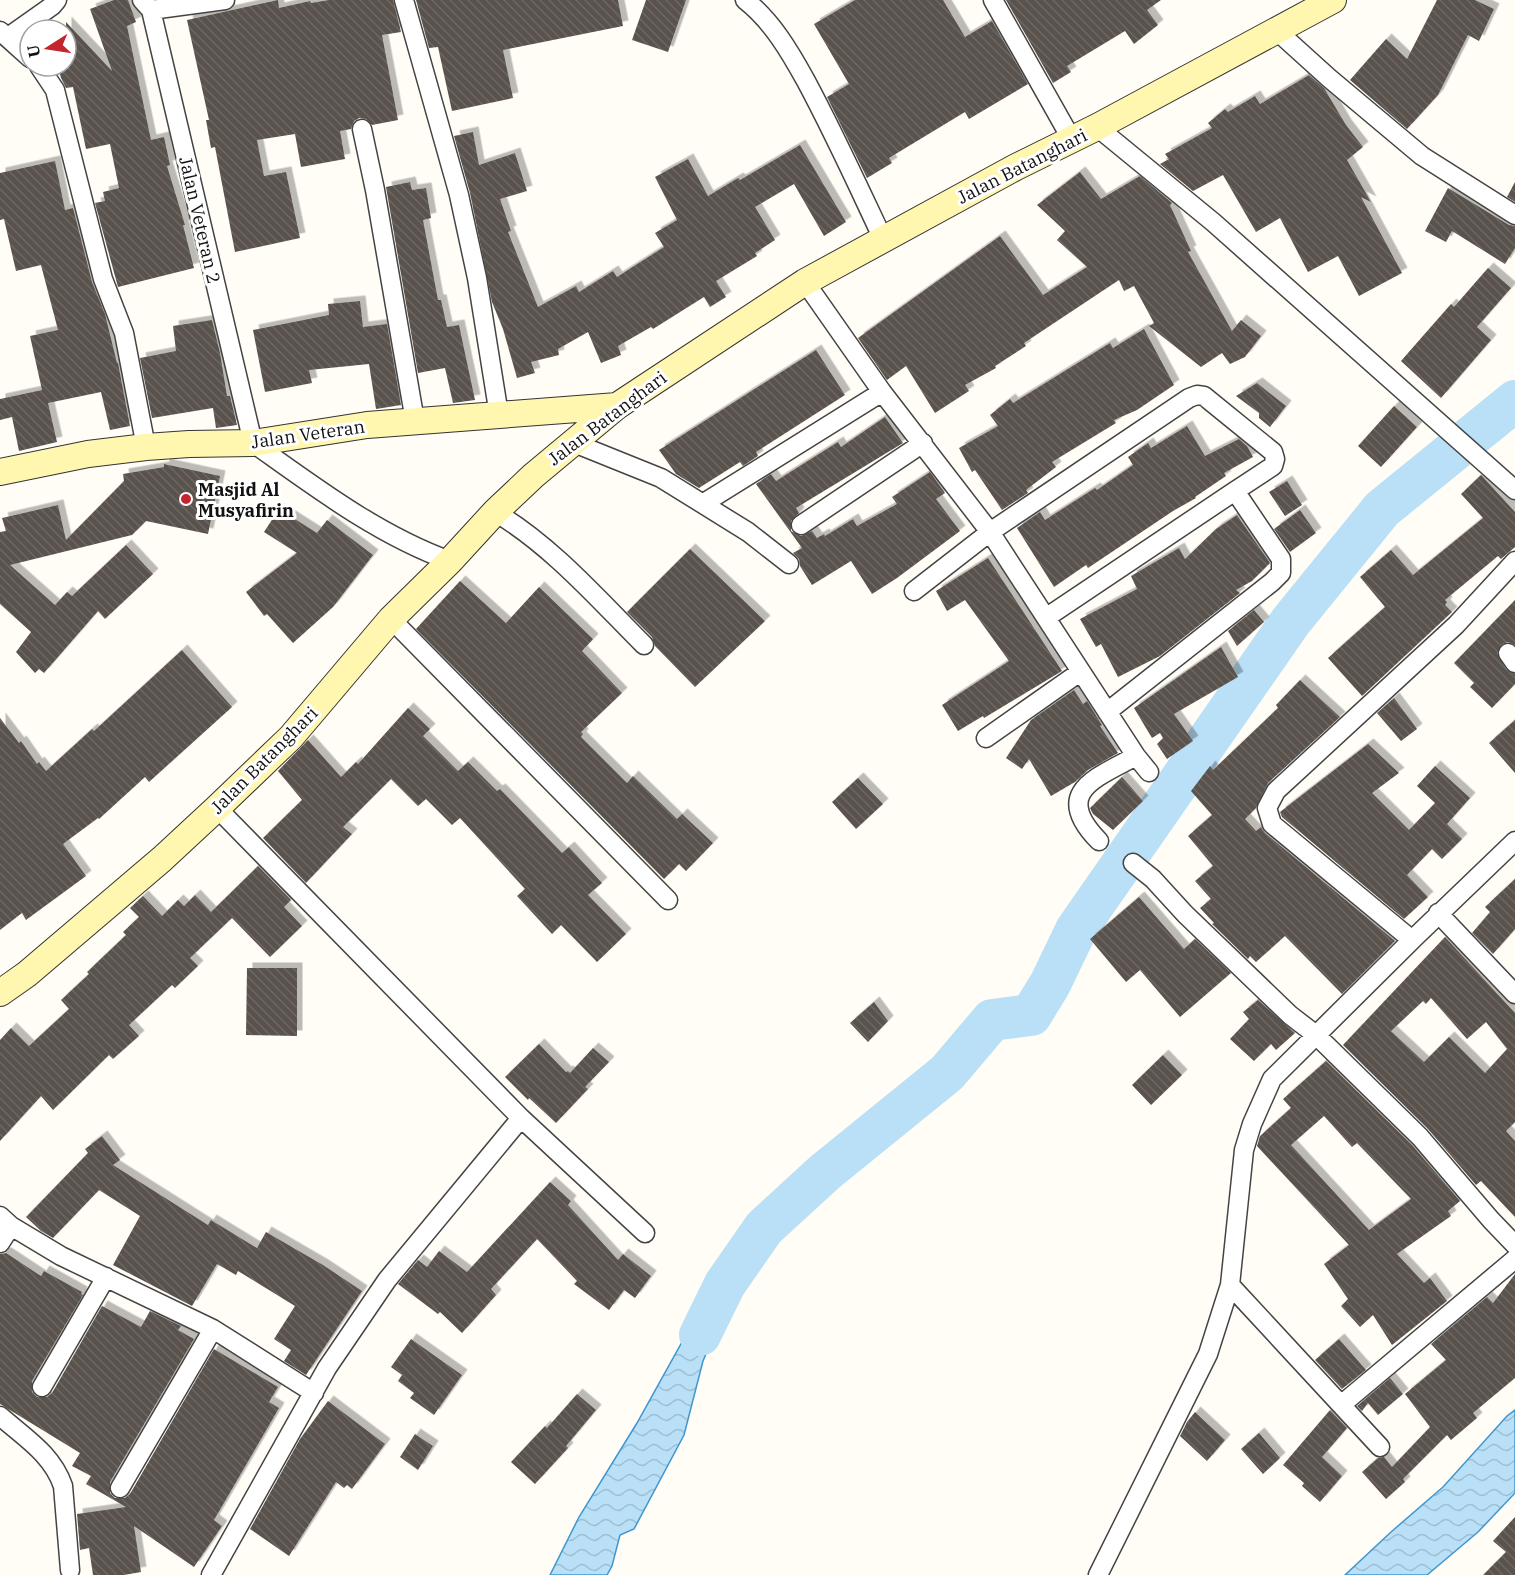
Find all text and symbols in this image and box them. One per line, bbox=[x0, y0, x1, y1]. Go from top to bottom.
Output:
north arrow bbox=[18, 18, 78, 78]
text: U bbox=[22, 43, 44, 59]
street label: Jalan Batanghari bbox=[953, 123, 1091, 209]
street label: Jalan Veteran 2 bbox=[174, 154, 226, 286]
street label: Jalan Batanghari bbox=[543, 366, 671, 470]
street label: Jalan Veteran bbox=[250, 415, 366, 453]
place label: Masjid Al Musyafirin bbox=[198, 478, 294, 522]
marker: Masjid Al Musyafirin bbox=[179, 492, 193, 506]
street label: Jalan Batanghari bbox=[205, 701, 323, 819]

